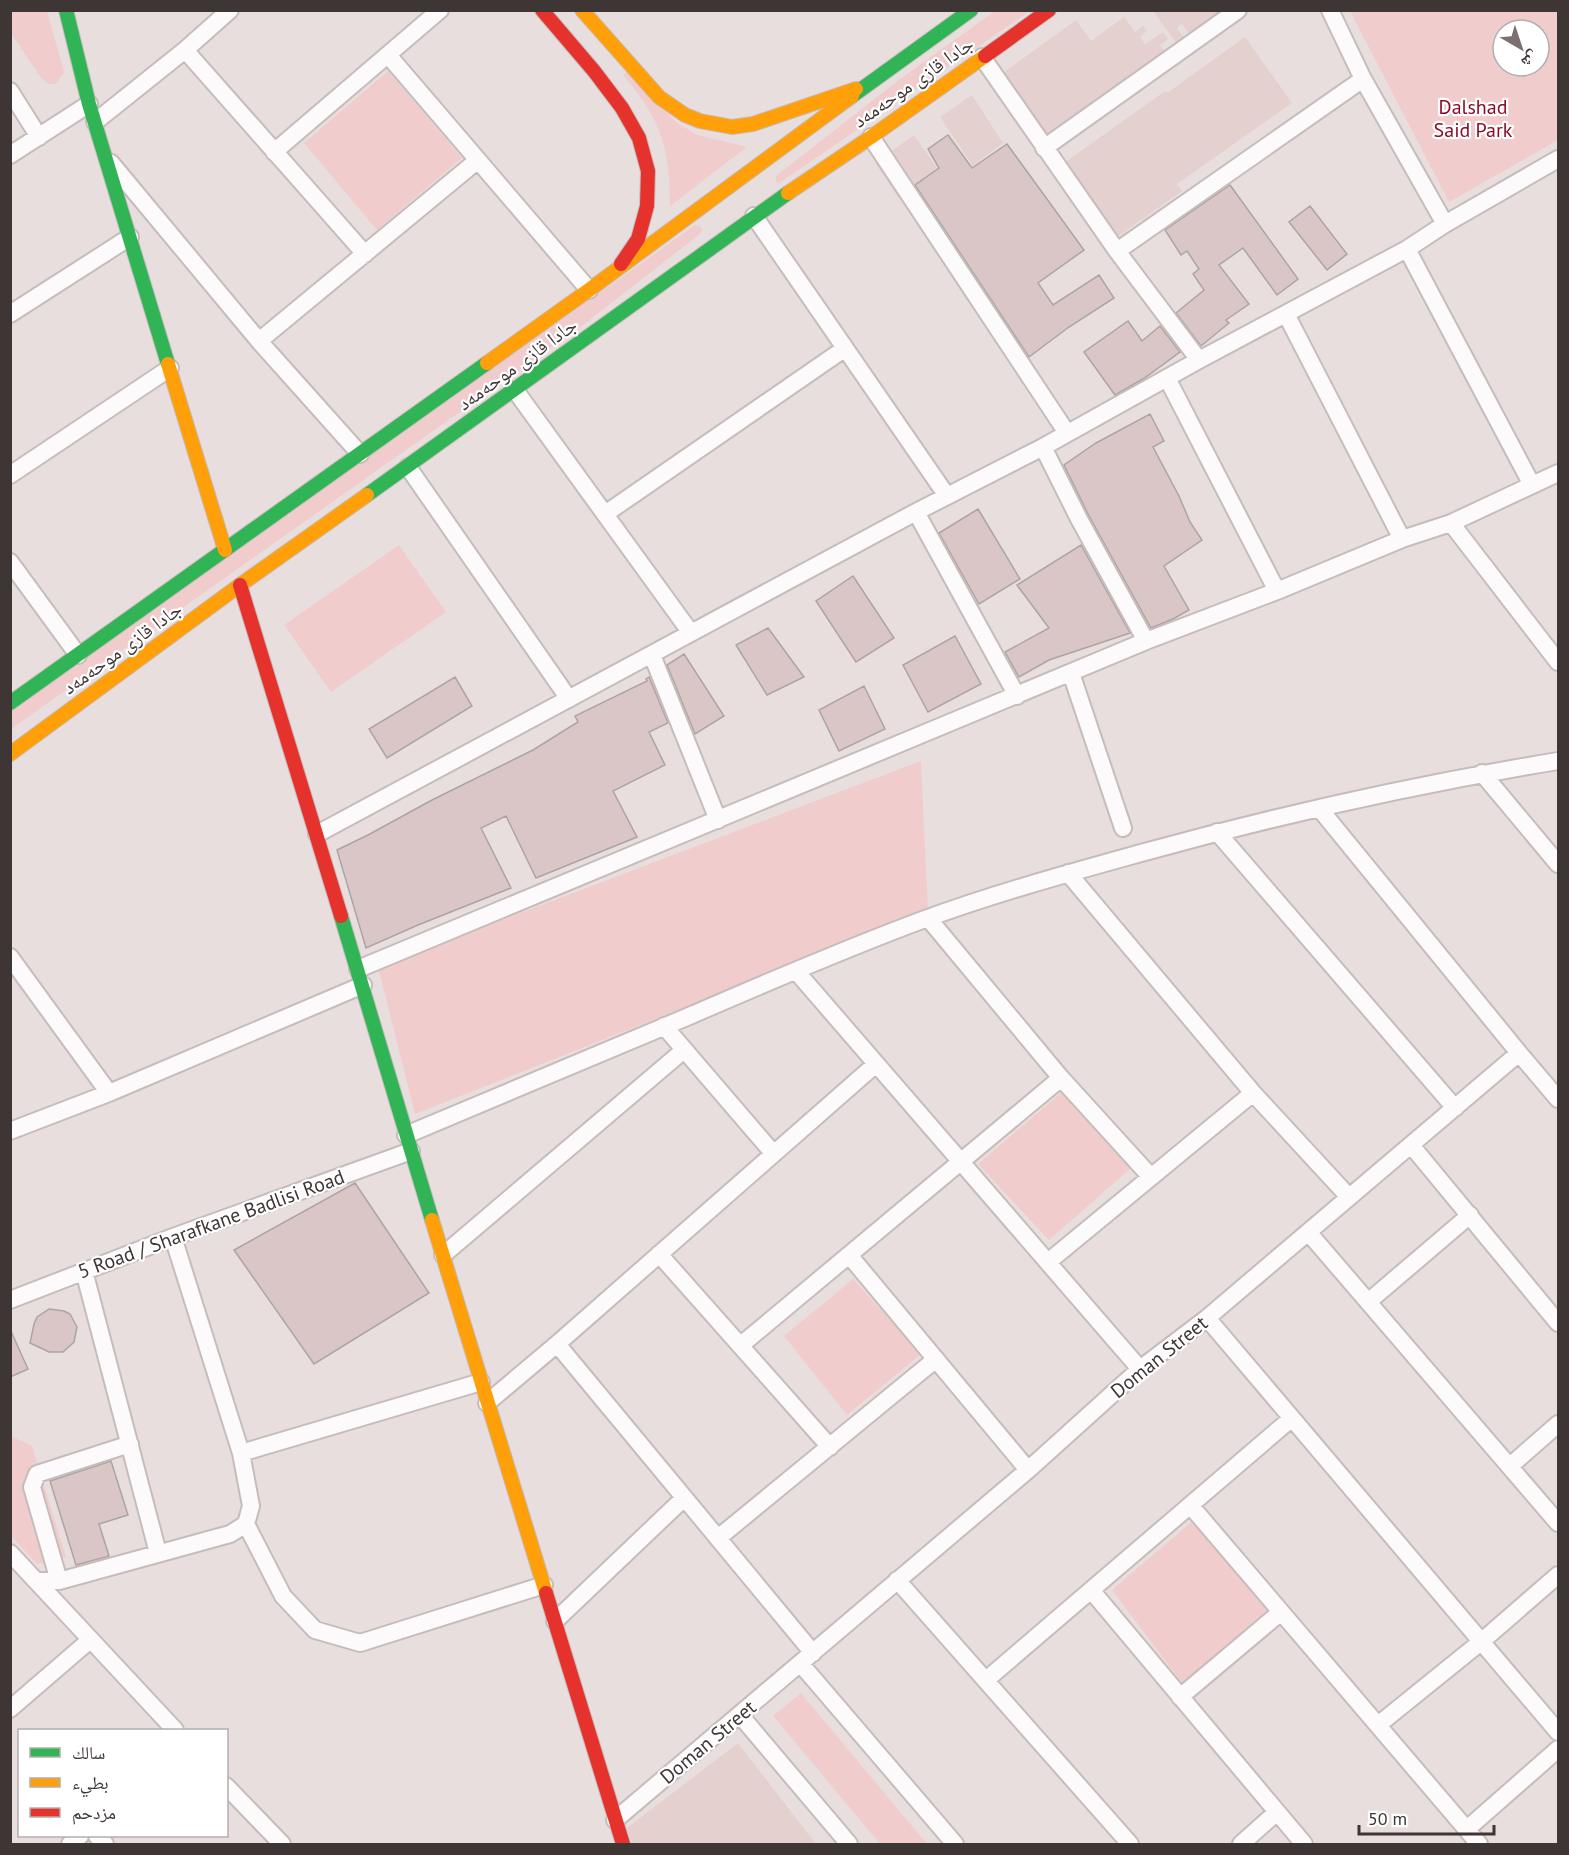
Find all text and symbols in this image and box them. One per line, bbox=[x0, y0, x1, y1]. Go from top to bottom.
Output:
north arrow bbox=[1491, 18, 1551, 78]
street label: جادا قازی موحەمەد bbox=[847, 31, 979, 133]
text: ش bbox=[1518, 47, 1543, 73]
park label: Dalshad Said Park bbox=[1434, 94, 1513, 143]
street label: جادا قازی موحەمەد bbox=[452, 312, 582, 416]
street label: جادا قازی موحەمەد bbox=[57, 596, 187, 700]
street label: 5 Road / Sharafkane Badlisi Road bbox=[74, 1164, 348, 1284]
street label: Doman Street bbox=[1105, 1310, 1213, 1404]
street label: Doman Street bbox=[655, 1694, 761, 1790]
legend bbox=[18, 1729, 228, 1837]
text: سالك bbox=[72, 1741, 105, 1764]
text: بطيء bbox=[72, 1771, 109, 1798]
scale bar bbox=[1359, 1798, 1494, 1836]
text: مزدحم bbox=[72, 1801, 116, 1825]
text: 50 m bbox=[1368, 1807, 1407, 1830]

